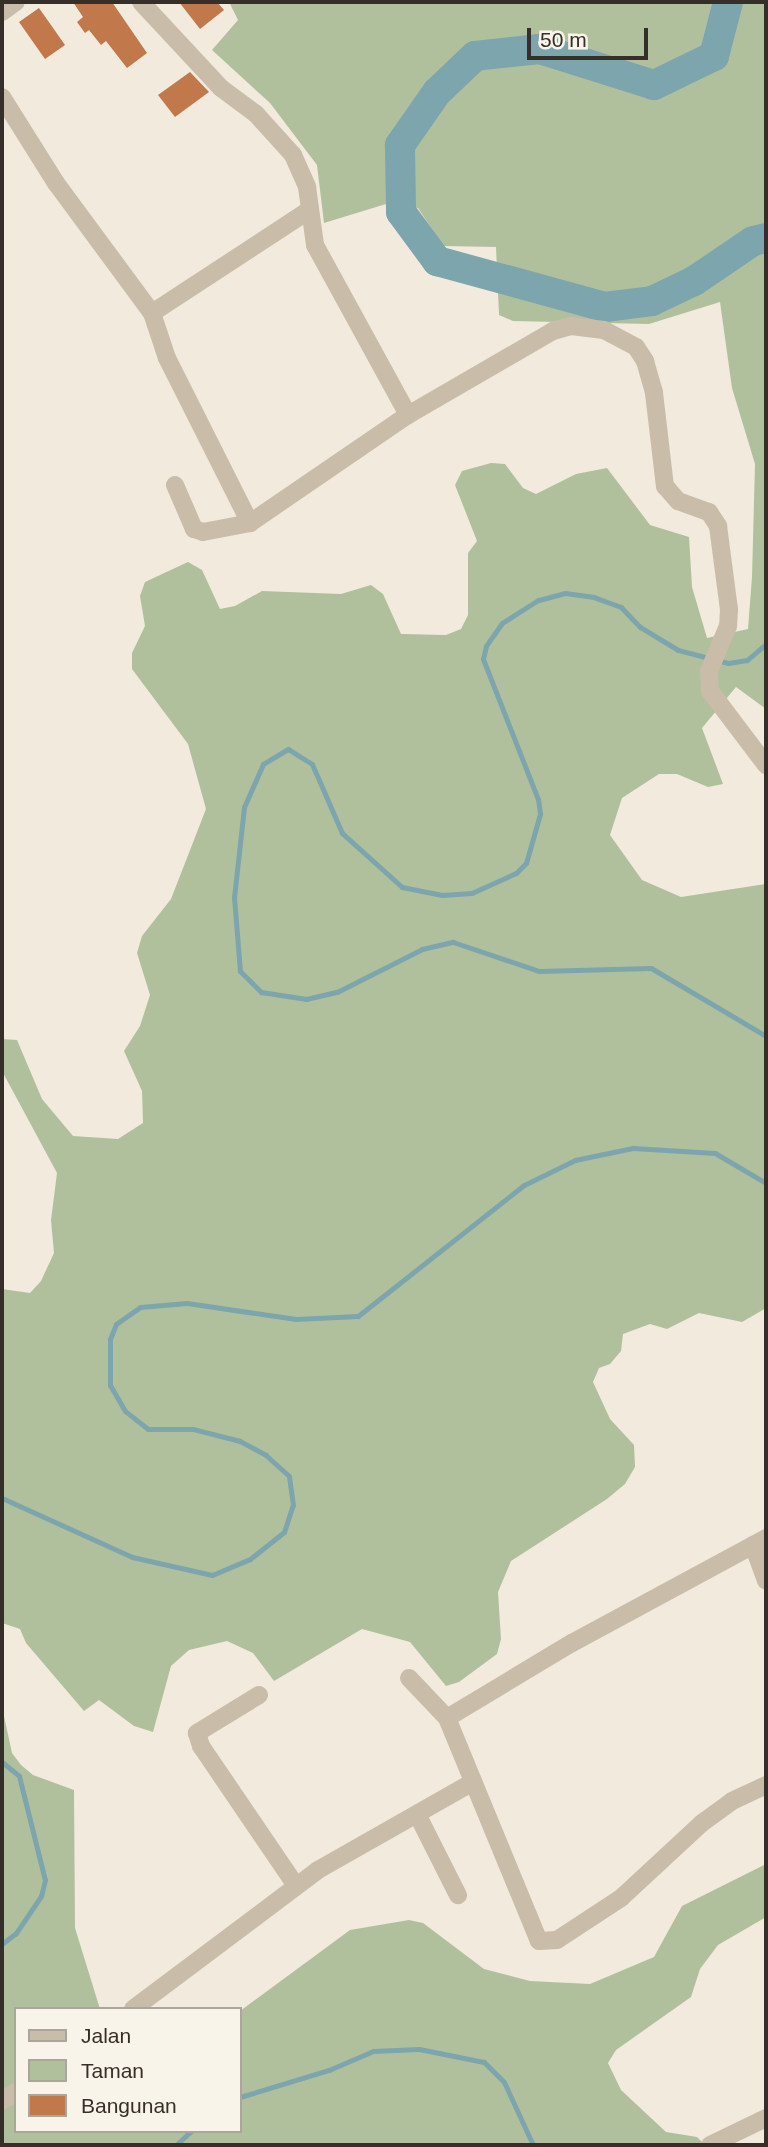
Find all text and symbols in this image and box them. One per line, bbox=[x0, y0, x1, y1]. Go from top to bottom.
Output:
scale bar bbox=[530, 14, 651, 58]
text: 50 m bbox=[540, 28, 587, 51]
legend bbox=[14, 2007, 242, 2133]
text: Jalan bbox=[81, 2024, 131, 2047]
text: Taman bbox=[81, 2059, 144, 2082]
text: Bangunan bbox=[81, 2094, 177, 2117]

